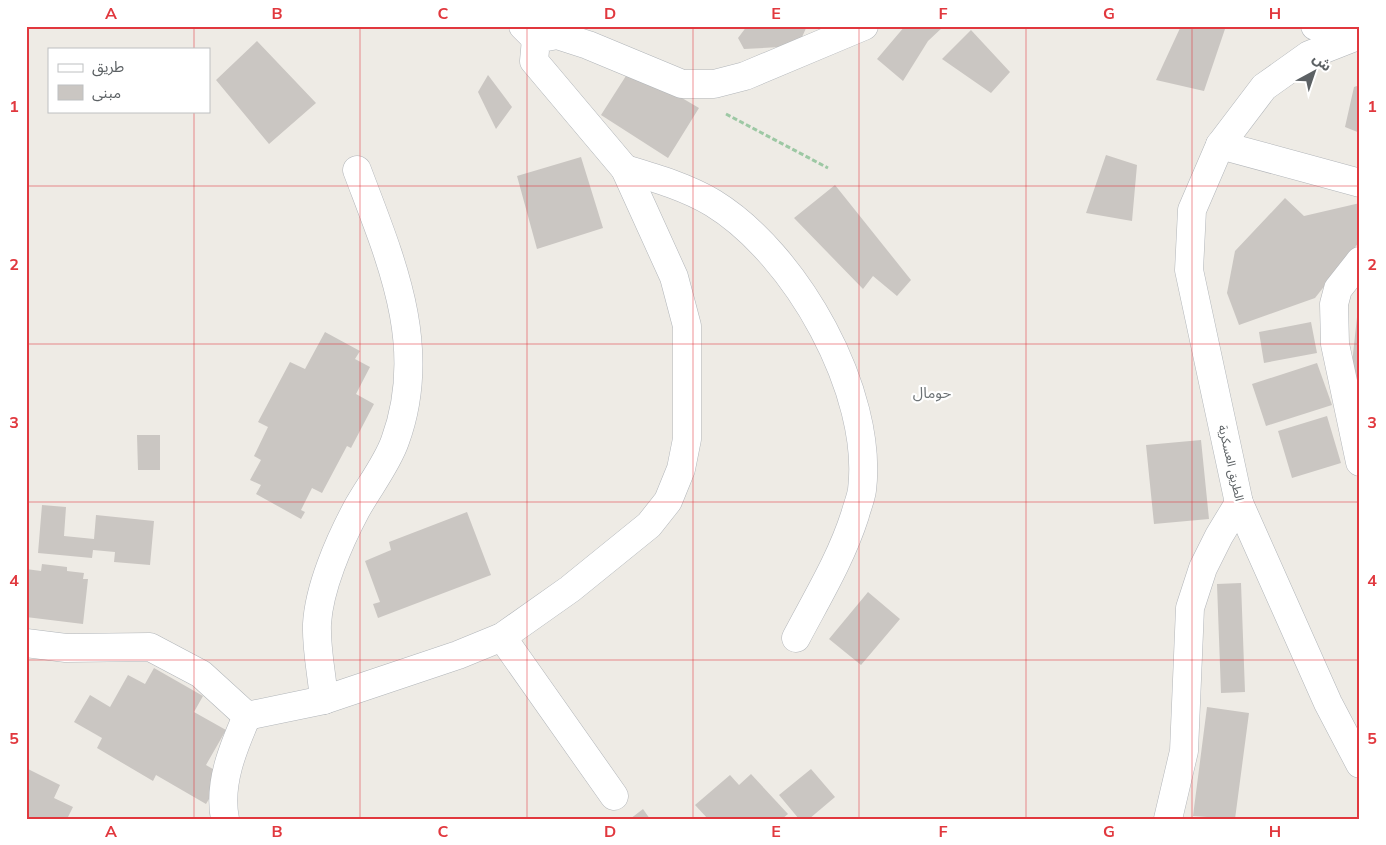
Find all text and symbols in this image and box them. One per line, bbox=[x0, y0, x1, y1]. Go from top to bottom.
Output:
text: A bbox=[105, 3, 117, 23]
text: B bbox=[271, 3, 283, 23]
text: C bbox=[438, 3, 449, 23]
text: D bbox=[604, 3, 616, 23]
text: E bbox=[771, 3, 781, 23]
text: F bbox=[938, 3, 948, 23]
text: G bbox=[1103, 3, 1115, 23]
text: H bbox=[1269, 3, 1281, 23]
legend bbox=[48, 48, 210, 112]
north arrow bbox=[1288, 48, 1338, 98]
text: ش bbox=[1309, 49, 1335, 75]
text: طريق bbox=[92, 57, 124, 77]
text: مبنى bbox=[92, 83, 121, 102]
text: 1 bbox=[9, 96, 19, 116]
text: 1 bbox=[1367, 96, 1377, 116]
text: 2 bbox=[9, 254, 19, 274]
text: 2 bbox=[1367, 254, 1377, 274]
district label: حومال bbox=[913, 383, 951, 402]
text: 3 bbox=[9, 412, 19, 432]
text: 3 bbox=[1367, 412, 1377, 432]
street label: الطريق العسكرية bbox=[1214, 423, 1248, 503]
text: 4 bbox=[9, 570, 19, 590]
text: 4 bbox=[1367, 570, 1377, 590]
text: 5 bbox=[9, 728, 19, 748]
text: 5 bbox=[1367, 728, 1377, 748]
text: A bbox=[105, 821, 117, 841]
text: B bbox=[271, 821, 283, 841]
text: C bbox=[438, 821, 449, 841]
text: D bbox=[604, 821, 616, 841]
text: E bbox=[771, 821, 781, 841]
text: F bbox=[938, 821, 948, 841]
text: G bbox=[1103, 821, 1115, 841]
text: H bbox=[1269, 821, 1281, 841]

